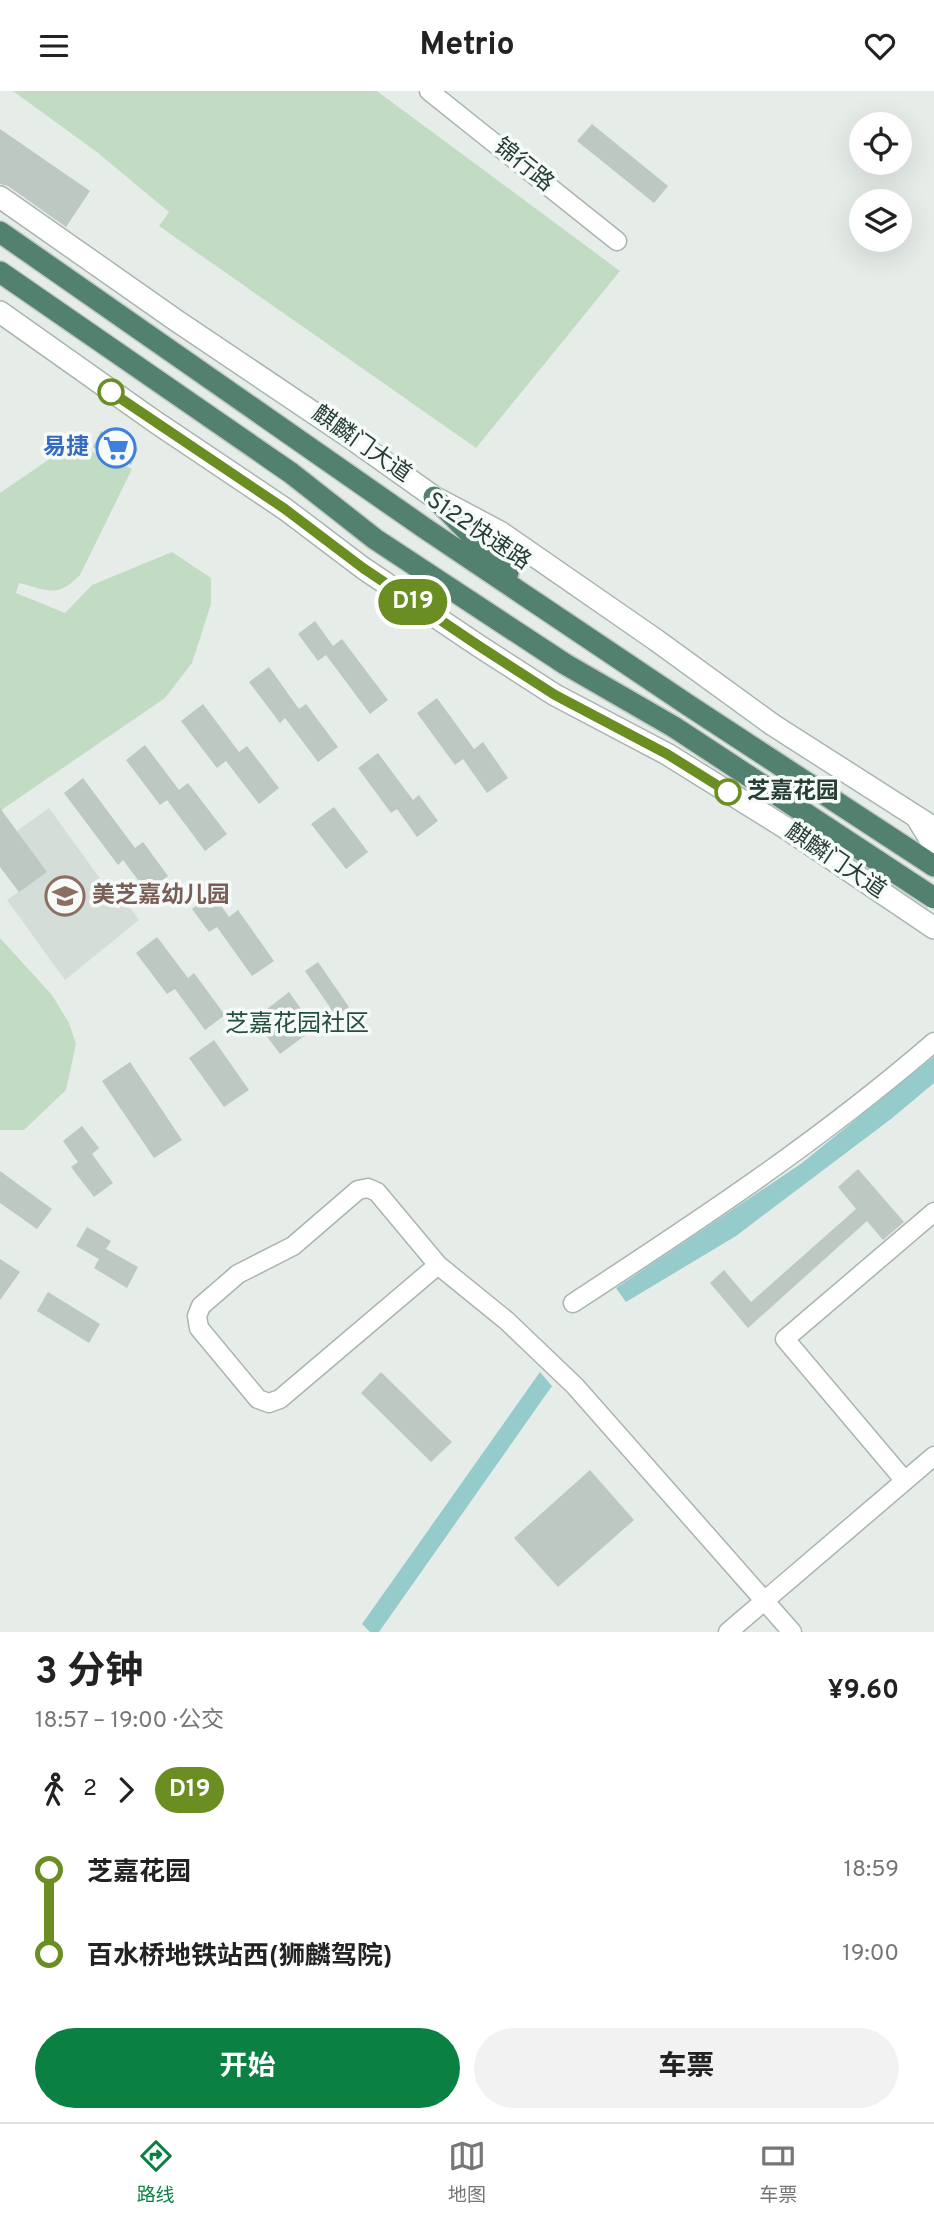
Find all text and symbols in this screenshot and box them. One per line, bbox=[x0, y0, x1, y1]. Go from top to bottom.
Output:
text: Metrio bbox=[419, 26, 515, 66]
icon: menu bbox=[35, 27, 73, 65]
icon: heart bbox=[861, 27, 899, 65]
map controls bbox=[849, 112, 912, 252]
button: locate bbox=[849, 112, 912, 175]
street label: 锦行路 bbox=[487, 133, 559, 199]
button: layers bbox=[849, 189, 912, 252]
unlabelled marker bbox=[98, 379, 124, 405]
street label: 麒麟门大道 bbox=[306, 400, 416, 490]
supermarket icon: 易捷 bbox=[95, 427, 137, 469]
place label: 易捷 bbox=[43, 434, 89, 463]
street label: S122快速路 bbox=[420, 487, 536, 577]
line badge: D19 bbox=[373, 579, 453, 625]
text: D19 bbox=[392, 587, 434, 617]
place label: 芝嘉花园 bbox=[747, 778, 839, 807]
marker: 芝嘉花园 bbox=[715, 779, 741, 805]
street label: 麒麟门大道 bbox=[779, 818, 891, 906]
school or university icon: 美芝嘉幼儿园 bbox=[44, 875, 86, 917]
place label: 美芝嘉幼儿园 bbox=[92, 882, 230, 911]
district label: 芝嘉花园社区 bbox=[225, 1010, 369, 1040]
text: 3 分钟 bbox=[35, 1649, 143, 1698]
text: ¥9.60 bbox=[828, 1675, 899, 1708]
text: 18:57 – 19:00 · 公交 bbox=[35, 1707, 224, 1736]
icon: walk bbox=[35, 1771, 73, 1809]
icon: forward bbox=[107, 1771, 145, 1809]
text: 2 bbox=[83, 1775, 97, 1804]
text: D19 bbox=[169, 1775, 210, 1805]
text: 18:59 bbox=[843, 1856, 899, 1885]
text: 芝嘉花园 bbox=[87, 1857, 191, 1890]
text: 19:00 bbox=[842, 1940, 899, 1969]
text: 百水桥地铁站西(狮麟驾院) bbox=[87, 1941, 392, 1974]
button: 开始 bbox=[35, 2028, 460, 2108]
button: 车票 bbox=[474, 2028, 899, 2108]
tab: 路线 bbox=[137, 2137, 175, 2208]
tab: 地图 bbox=[448, 2137, 486, 2208]
tab: 车票 bbox=[759, 2137, 797, 2208]

